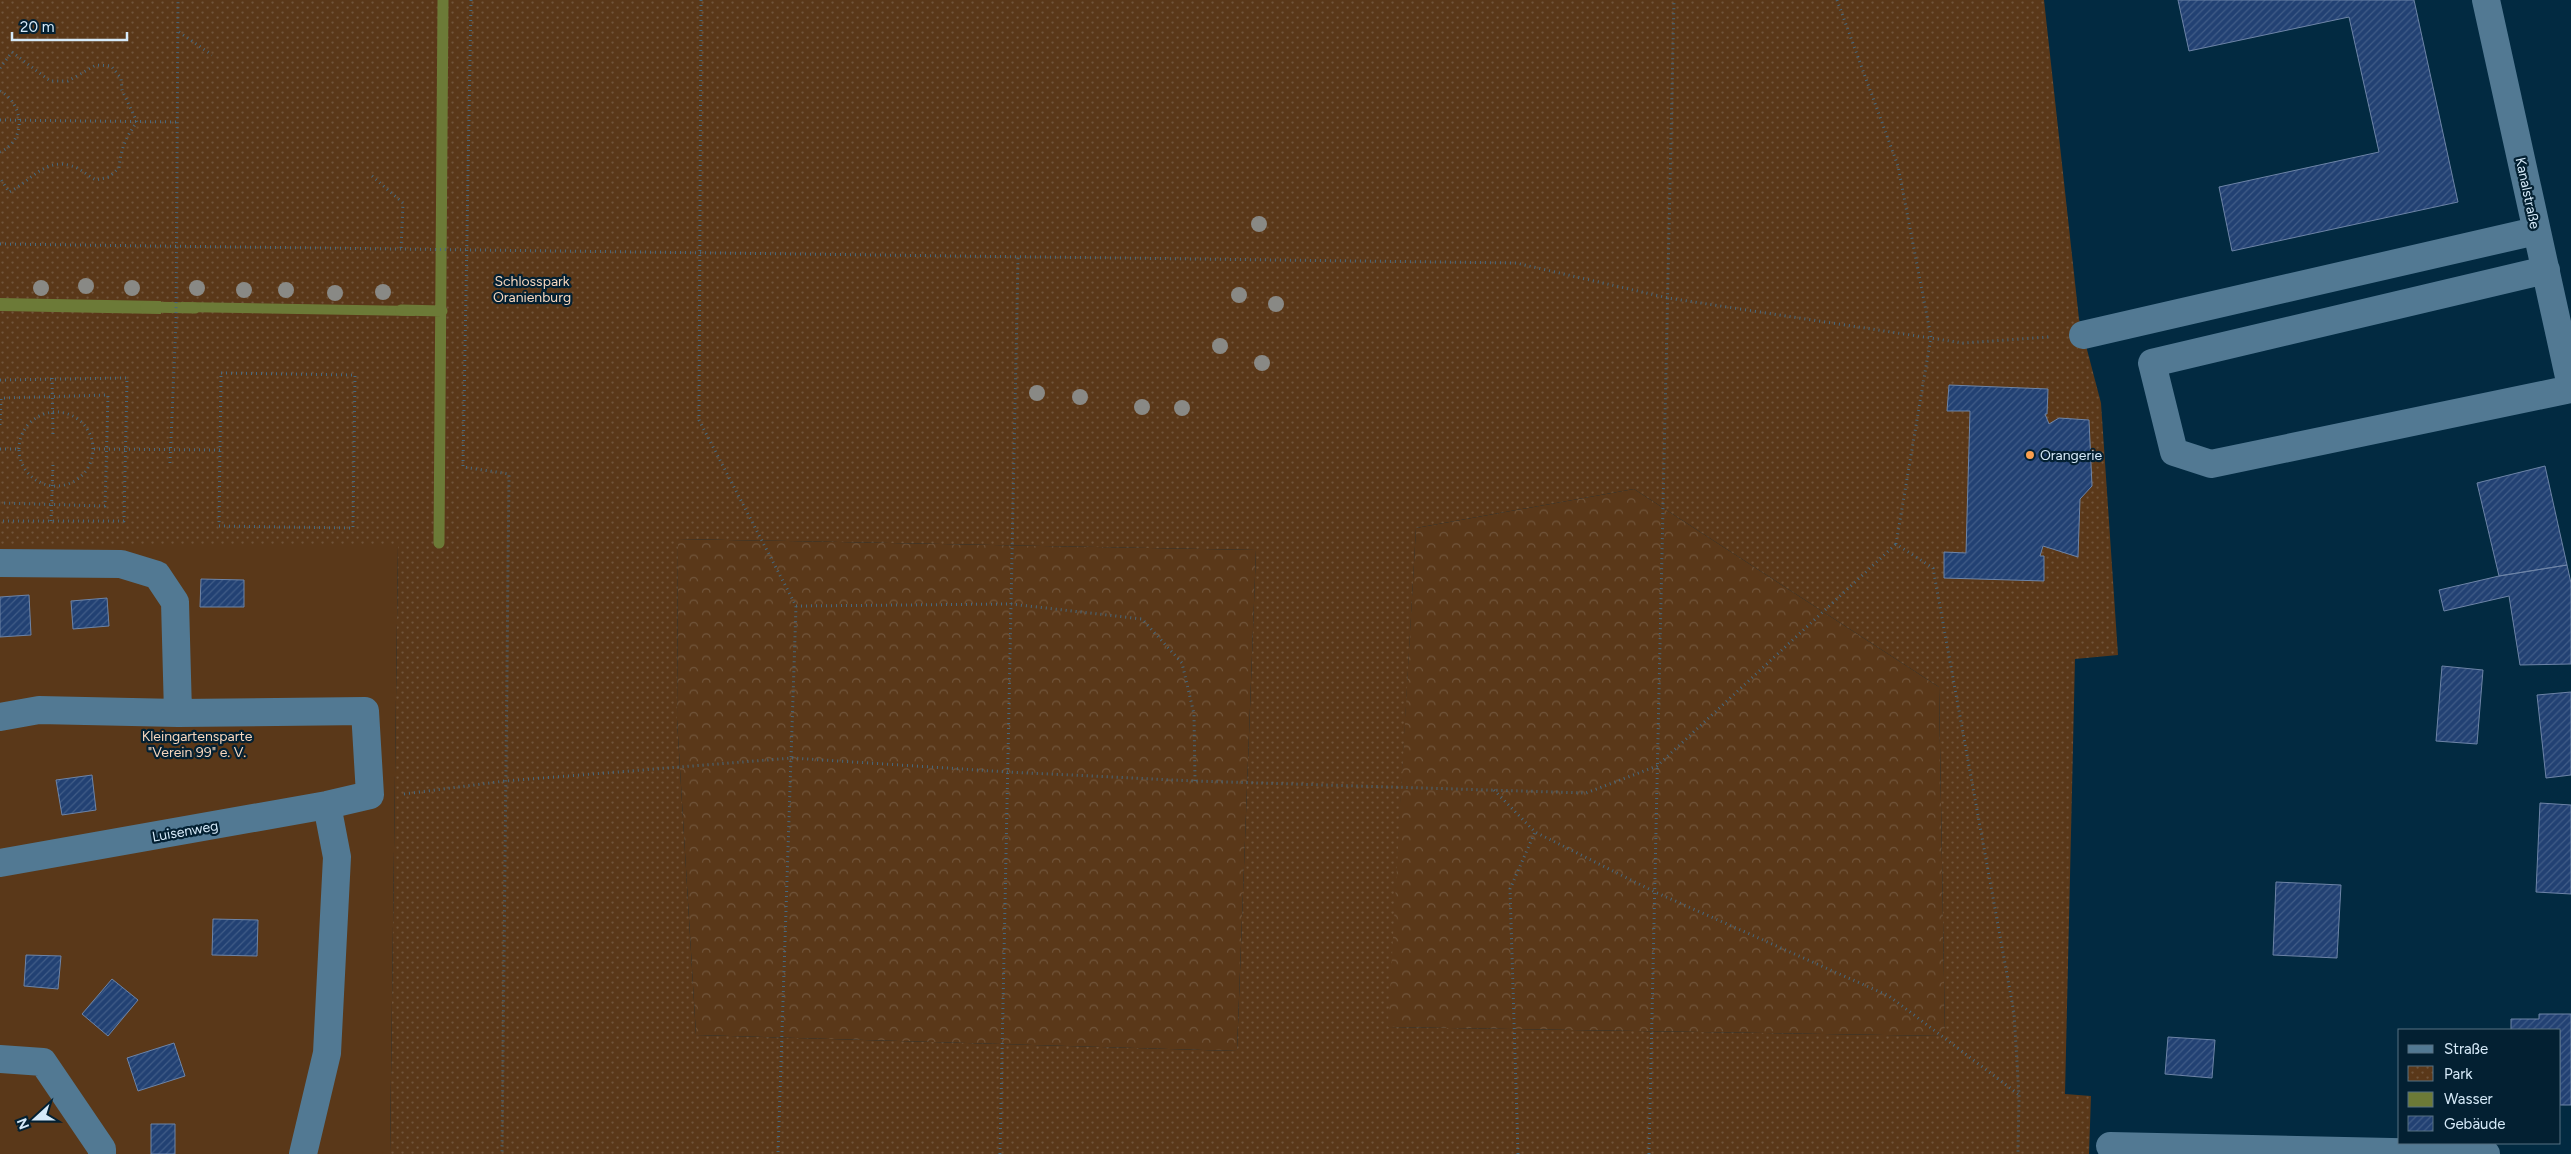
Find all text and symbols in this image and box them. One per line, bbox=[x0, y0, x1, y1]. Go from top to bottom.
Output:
scale bar bbox=[12, 10, 128, 42]
text: 20 m bbox=[20, 18, 54, 36]
street label: Kanalstraße bbox=[2512, 156, 2543, 231]
park label: Schlosspark Oranienburg bbox=[493, 273, 571, 306]
place label: Orangerie bbox=[2040, 447, 2102, 464]
marker: Orangerie bbox=[2024, 449, 2036, 461]
park label: Kleingartensparte "Verein 99" e. V. bbox=[142, 728, 253, 761]
street label: Luisenweg bbox=[151, 817, 220, 846]
legend bbox=[2398, 1029, 2561, 1144]
text: Straße bbox=[2444, 1040, 2488, 1058]
text: Park bbox=[2444, 1065, 2473, 1083]
text: Wasser bbox=[2444, 1090, 2493, 1108]
north arrow bbox=[10, 1094, 60, 1144]
text: N bbox=[13, 1115, 33, 1132]
text: Gebäude bbox=[2444, 1115, 2505, 1133]

